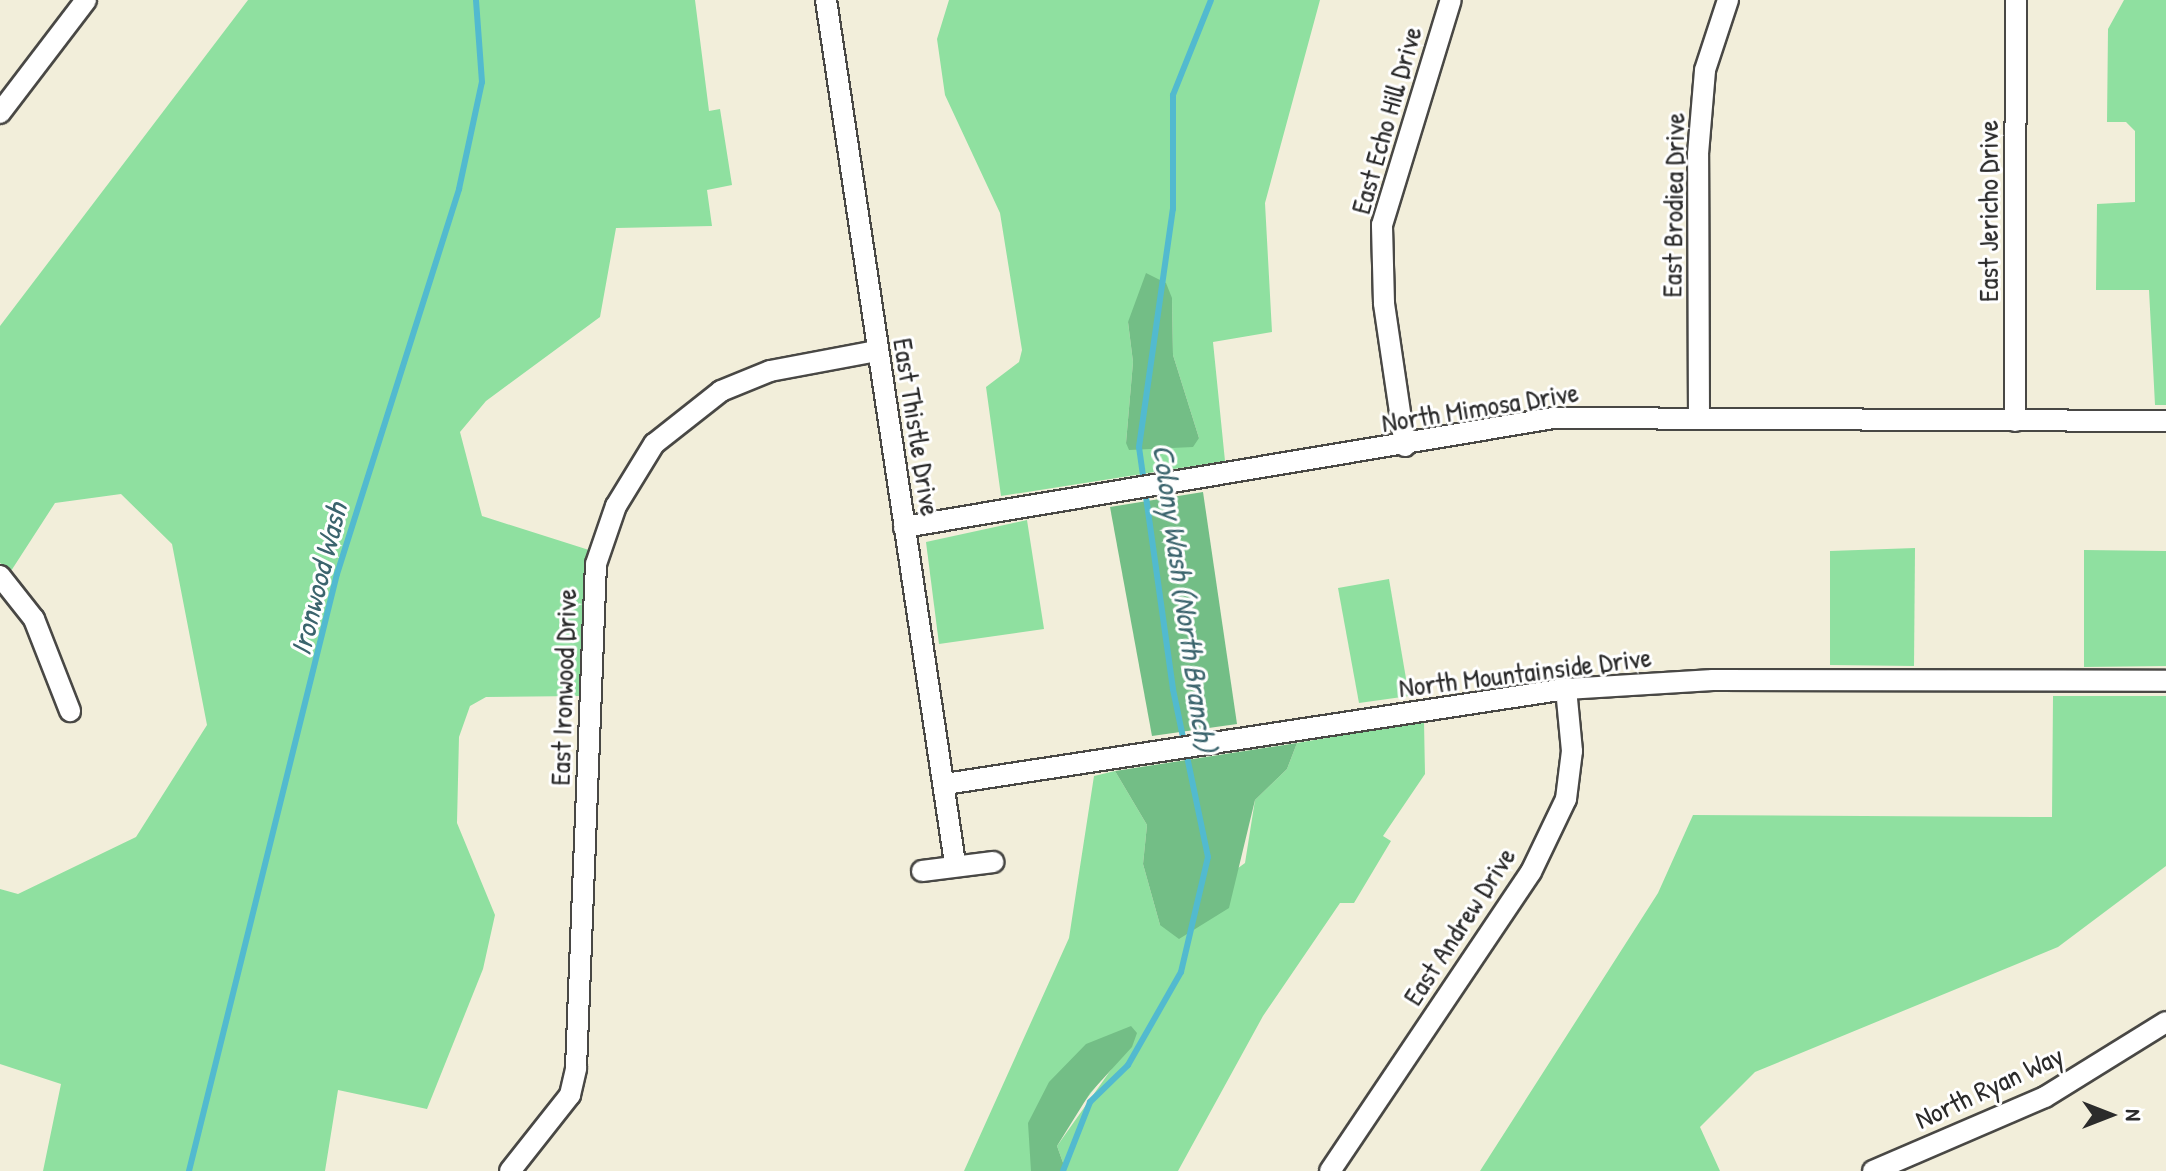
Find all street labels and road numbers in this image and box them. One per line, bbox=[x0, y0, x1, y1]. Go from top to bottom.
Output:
street label: East Echo Hill Drive bbox=[1343, 22, 1429, 218]
street label: East Brodiea Drive bbox=[1655, 112, 1691, 298]
street label: East Jericho Drive bbox=[1971, 120, 2005, 302]
street label: East Thistle Drive bbox=[886, 336, 948, 518]
street label: North Mimosa Drive bbox=[1379, 375, 1581, 439]
street label: East Ironwood Drive bbox=[543, 588, 583, 786]
street label: North Mountainside Drive bbox=[1397, 640, 1653, 704]
street label: East Andrew Drive bbox=[1395, 841, 1523, 1011]
street label: North Ryan Way bbox=[1910, 1038, 2068, 1136]

